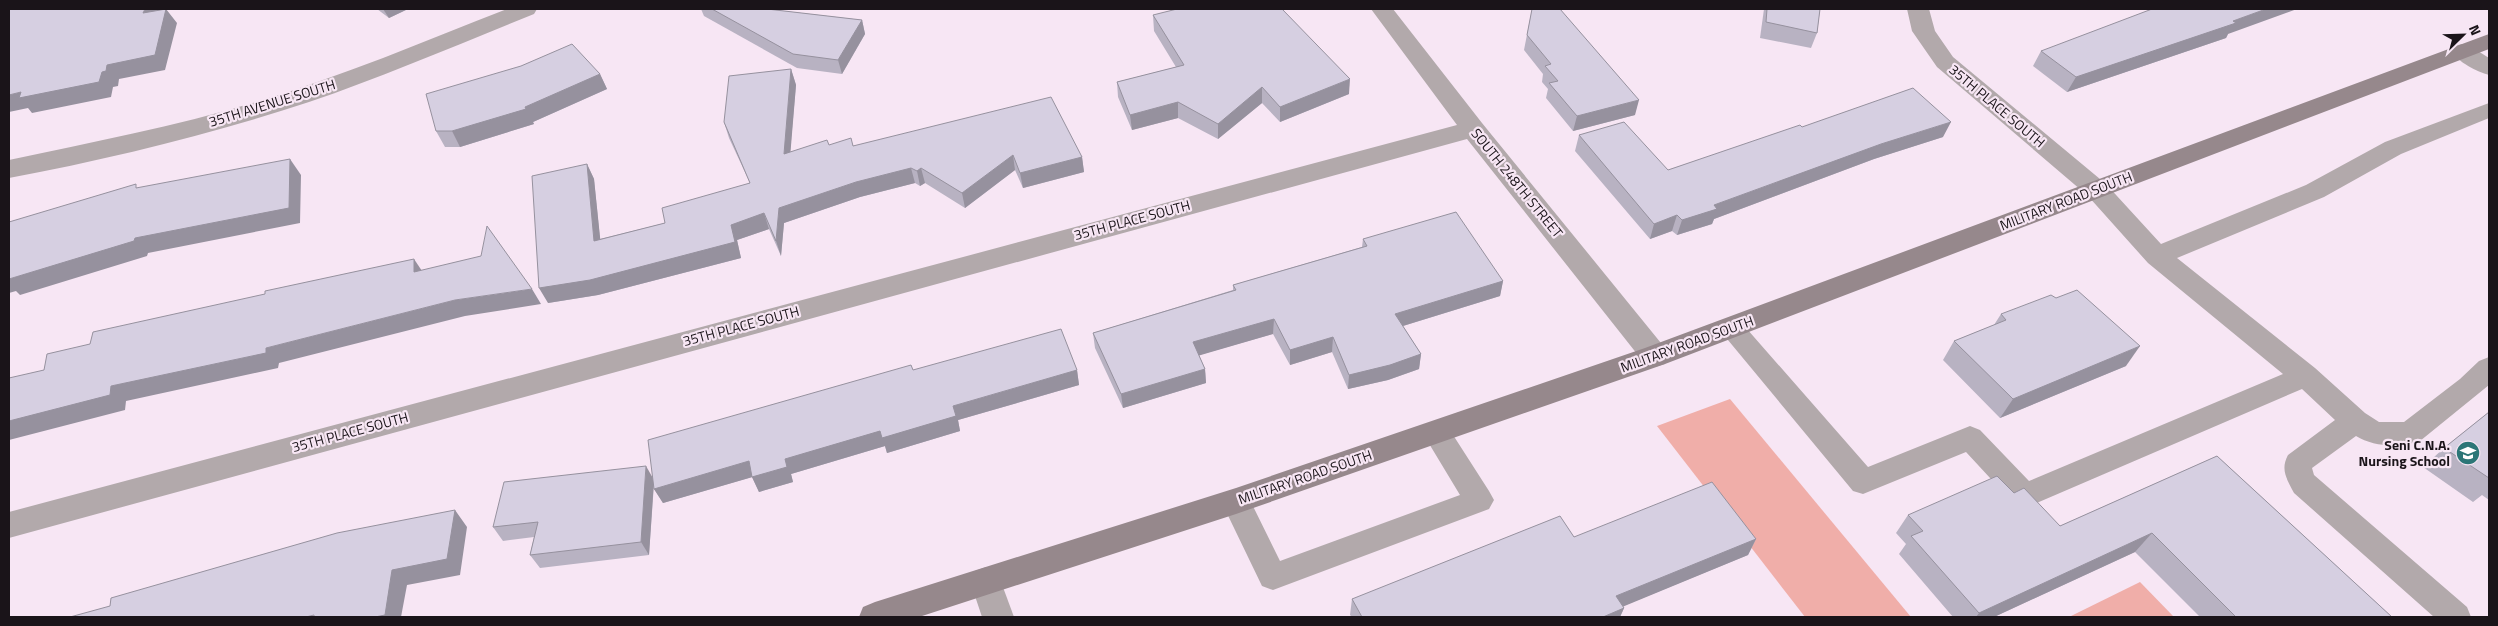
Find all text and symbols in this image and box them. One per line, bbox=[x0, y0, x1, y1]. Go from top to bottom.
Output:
north arrow bbox=[2438, 10, 2488, 60]
text: N bbox=[2464, 21, 2487, 38]
street label: 35TH PLACE SOUTH bbox=[1945, 59, 2050, 152]
street label: 35TH AVENUE SOUTH bbox=[206, 73, 338, 132]
street label: SOUTH 248TH STREET bbox=[1467, 123, 1569, 242]
street label: MILITARY ROAD SOUTH bbox=[1997, 166, 2135, 235]
street label: 35TH PLACE SOUTH bbox=[1071, 194, 1192, 245]
street label: 35TH PLACE SOUTH bbox=[680, 300, 801, 351]
street label: MILITARY ROAD SOUTH bbox=[1617, 310, 1756, 377]
street label: 35TH PLACE SOUTH bbox=[289, 406, 410, 457]
place label: Seni C.N.A. Nursing School bbox=[2359, 434, 2450, 471]
school or university icon: Seni C.N.A. Nursing School bbox=[2455, 440, 2481, 466]
street label: MILITARY ROAD SOUTH bbox=[1235, 444, 1375, 509]

